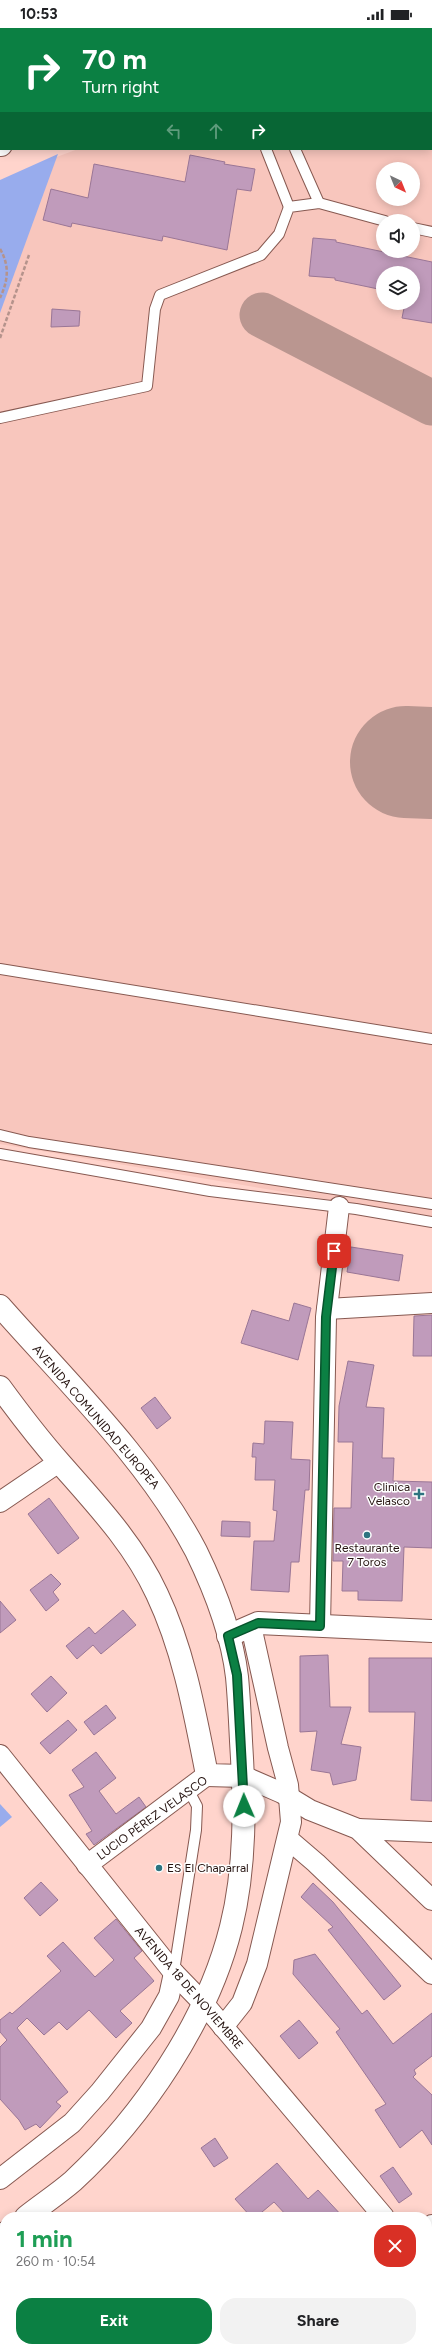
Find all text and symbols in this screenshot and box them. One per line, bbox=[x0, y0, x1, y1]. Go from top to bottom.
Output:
text: 10:53 bbox=[20, 5, 58, 23]
text: 70 m bbox=[82, 42, 147, 76]
icon: right bbox=[16, 44, 68, 96]
text: Turn right bbox=[82, 76, 159, 98]
icon: left bbox=[163, 120, 185, 142]
icon: ahead bbox=[205, 120, 227, 142]
icon: right bbox=[247, 120, 269, 142]
north arrow bbox=[376, 162, 420, 206]
map controls bbox=[376, 162, 420, 310]
button: sound bbox=[376, 214, 420, 258]
button: layers bbox=[376, 266, 420, 310]
pin bbox=[317, 1234, 351, 1268]
icon: arrive bbox=[323, 1240, 345, 1262]
street label: AVENIDA COMUNIDAD EUROPEA bbox=[30, 1342, 162, 1492]
place label: Clinica Velasco bbox=[368, 1480, 410, 1508]
marker: Clinica Velasco bbox=[413, 1488, 425, 1500]
marker: Restaurante 7 Toros bbox=[362, 1530, 372, 1540]
place label: Restaurante 7 Toros bbox=[335, 1541, 400, 1569]
street label: LUCIO PÉREZ VELASCO bbox=[94, 1773, 210, 1863]
position arrow bbox=[223, 1785, 265, 1827]
place label: ES El Chaparral bbox=[167, 1861, 249, 1875]
marker: ES El Chaparral bbox=[154, 1863, 164, 1873]
street label: AVENIDA 18 DE NOVIEMBRE bbox=[132, 1924, 246, 2052]
text: 1 min bbox=[16, 2224, 73, 2253]
button: close bbox=[374, 2225, 416, 2267]
text: 260 m · 10:54 bbox=[16, 2254, 96, 2269]
button: Exit bbox=[16, 2298, 212, 2344]
button: Share bbox=[220, 2298, 416, 2344]

